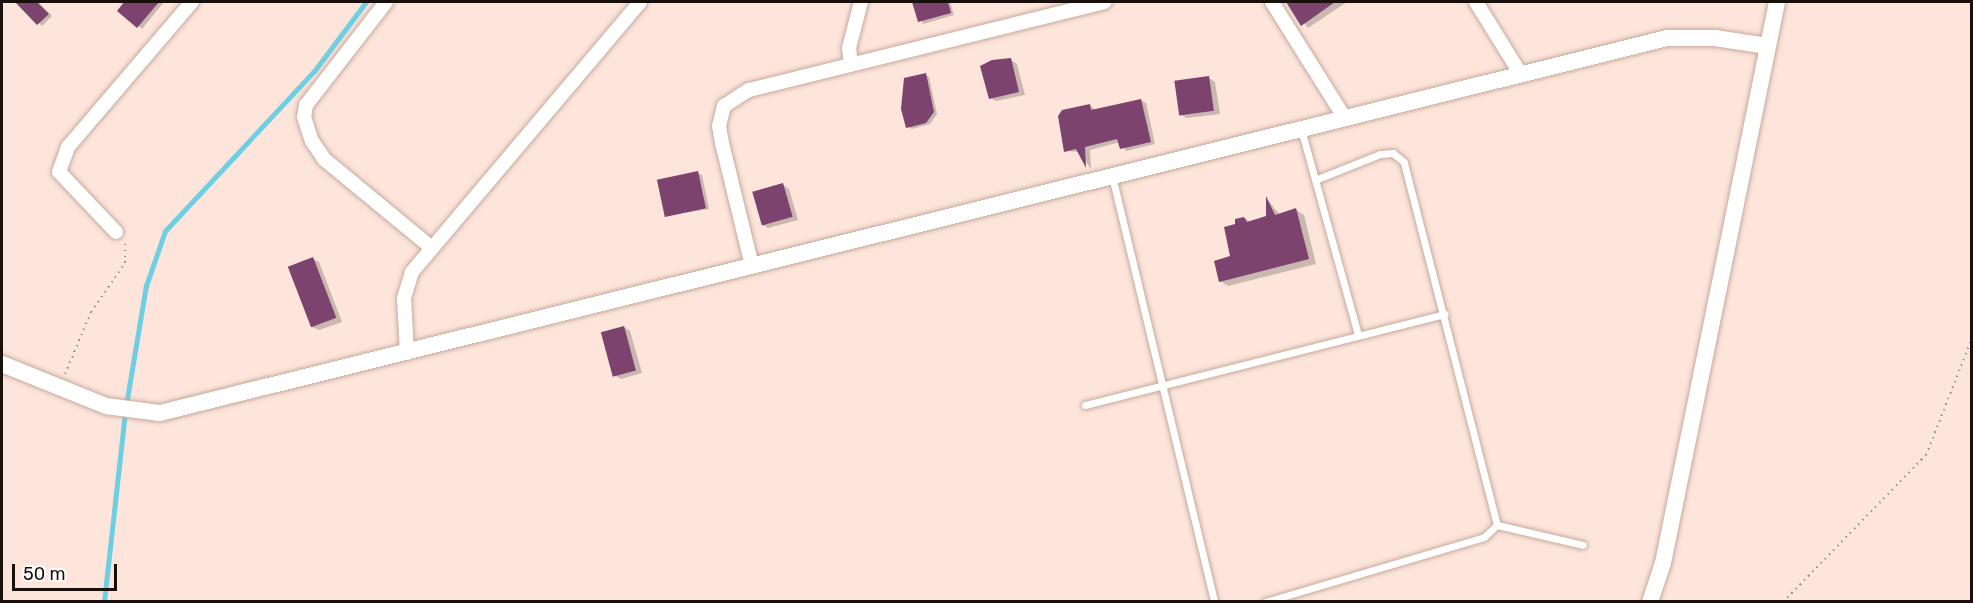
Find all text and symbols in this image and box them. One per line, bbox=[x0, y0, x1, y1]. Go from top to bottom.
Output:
scale bar bbox=[15, 552, 120, 590]
text: 50 m bbox=[23, 563, 66, 585]

